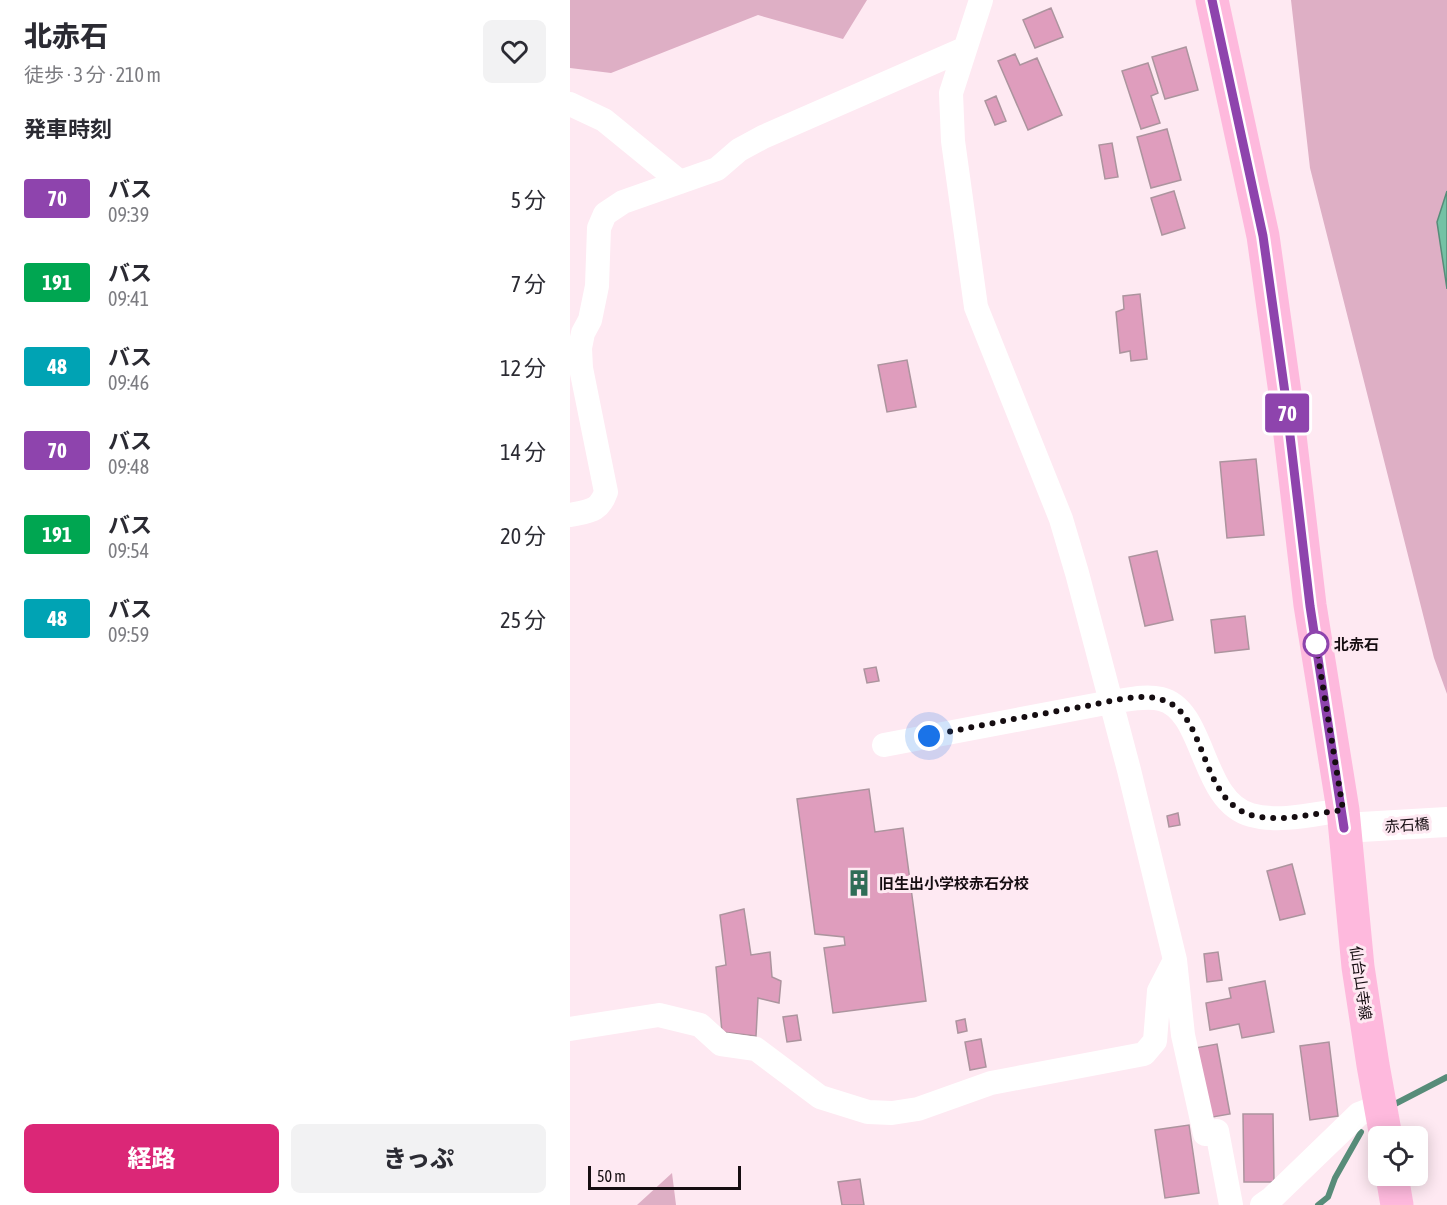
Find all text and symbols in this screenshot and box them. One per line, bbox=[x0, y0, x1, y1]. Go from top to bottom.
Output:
text: 北赤石 bbox=[24, 20, 108, 52]
button: heart bbox=[483, 20, 546, 83]
text: 徒歩 · 3 分 · 210 m bbox=[24, 63, 161, 86]
text: 発車時刻 bbox=[24, 116, 112, 142]
text: バス bbox=[108, 176, 152, 202]
text: 70 bbox=[47, 186, 67, 210]
text: 5 分 bbox=[511, 187, 546, 213]
text: 09:39 bbox=[108, 203, 149, 226]
text: バス bbox=[108, 260, 152, 286]
text: 191 bbox=[42, 270, 72, 294]
text: 7 分 bbox=[511, 271, 546, 297]
text: 09:41 bbox=[108, 287, 149, 310]
text: バス bbox=[108, 344, 152, 370]
text: 48 bbox=[47, 354, 67, 378]
text: 12 分 bbox=[500, 355, 546, 381]
text: 09:46 bbox=[108, 371, 149, 394]
line badge: 70 bbox=[1260, 394, 1314, 432]
text: 70 bbox=[1277, 401, 1297, 425]
text: バス bbox=[108, 428, 152, 454]
text: 70 bbox=[47, 438, 67, 462]
text: 14 分 bbox=[500, 439, 546, 465]
text: 09:48 bbox=[108, 455, 149, 478]
text: バス bbox=[108, 512, 152, 538]
text: 191 bbox=[42, 522, 72, 546]
text: 20 分 bbox=[500, 523, 546, 549]
text: 09:54 bbox=[108, 539, 149, 562]
text: バス bbox=[108, 596, 152, 622]
text: 48 bbox=[47, 606, 67, 630]
text: 25 分 bbox=[500, 607, 546, 633]
text: 09:59 bbox=[108, 623, 149, 646]
marker: 北赤石 bbox=[1303, 631, 1329, 657]
place label: 北赤石 bbox=[1334, 636, 1379, 653]
your location bbox=[914, 721, 944, 751]
street label: 赤石橋 bbox=[1384, 815, 1430, 835]
building icon: 旧生出小学校赤石分校 bbox=[844, 868, 874, 898]
place label: 旧生出小学校赤石分校 bbox=[879, 875, 1029, 892]
street label: 仙台山寺線 bbox=[1347, 945, 1375, 1021]
button: 経路 bbox=[24, 1124, 279, 1193]
button: きっぷ bbox=[291, 1124, 546, 1193]
map controls bbox=[1368, 1126, 1428, 1186]
button: locate bbox=[1368, 1126, 1428, 1186]
scale bar bbox=[588, 1163, 741, 1190]
text: 50 m bbox=[597, 1167, 626, 1185]

